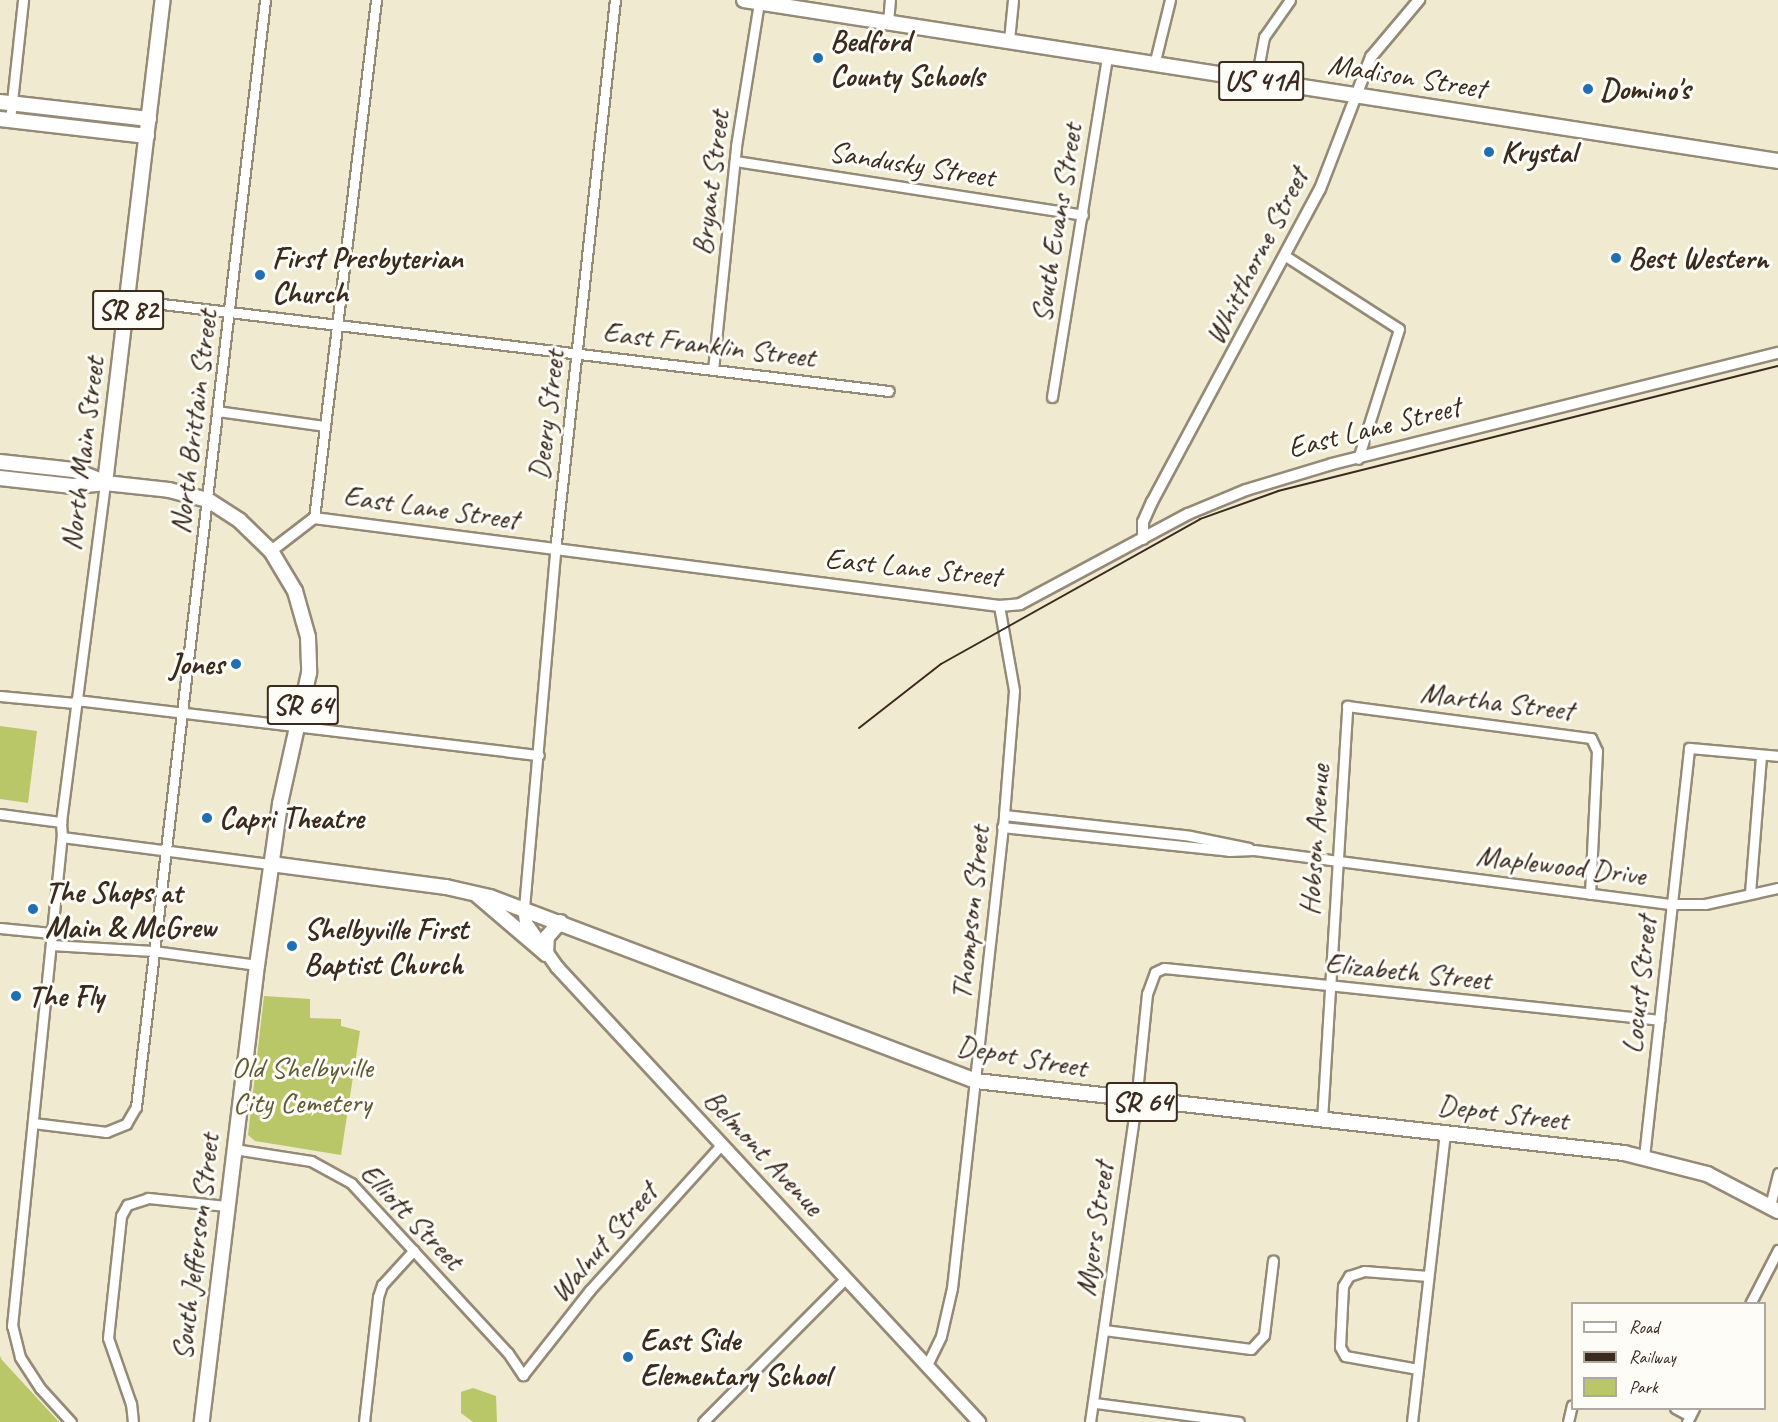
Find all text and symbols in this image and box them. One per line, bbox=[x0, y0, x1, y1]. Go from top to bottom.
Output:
place label: Bedford County Schools bbox=[830, 23, 984, 94]
street label: Madison Street bbox=[1326, 46, 1488, 106]
marker: Bedford County Schools bbox=[811, 51, 825, 65]
road number: US 41A bbox=[1218, 56, 1304, 106]
place label: Domino's bbox=[1600, 71, 1690, 107]
marker: Domino's bbox=[1581, 82, 1595, 96]
street label: Bryant Street bbox=[683, 108, 737, 258]
street label: South Evans Street bbox=[1022, 121, 1090, 325]
street label: Sandusky Street bbox=[826, 133, 998, 195]
place label: Krystal bbox=[1501, 134, 1576, 170]
marker: Krystal bbox=[1482, 145, 1496, 159]
street label: Whitthorne Street bbox=[1196, 162, 1316, 350]
place label: First Presbyterian Church bbox=[272, 240, 463, 310]
place label: Best Western bbox=[1628, 240, 1768, 276]
marker: Best Western bbox=[1609, 251, 1623, 265]
marker: First Presbyterian Church bbox=[253, 268, 267, 282]
road number: SR 82 bbox=[92, 285, 164, 335]
street label: North Brittain Street bbox=[161, 308, 225, 536]
street label: East Franklin Street bbox=[600, 313, 818, 375]
street label: Deery Street bbox=[520, 348, 572, 482]
street label: North Main Street bbox=[52, 354, 112, 554]
street label: East Lane Street bbox=[1283, 388, 1465, 466]
street label: East Lane Street bbox=[340, 477, 522, 537]
street label: East Lane Street bbox=[823, 540, 1003, 594]
place label: Jones bbox=[170, 646, 224, 682]
marker: Jones bbox=[229, 657, 243, 671]
street label: Martha Street bbox=[1419, 674, 1575, 728]
road number: SR 64 bbox=[266, 680, 340, 730]
street label: Hobson Avenue bbox=[1291, 763, 1337, 917]
place label: Capri Theatre bbox=[219, 800, 364, 836]
marker: Capri Theatre bbox=[200, 811, 214, 825]
street label: Thompson Street bbox=[943, 824, 997, 1002]
street label: Maplewood Drive bbox=[1474, 837, 1648, 893]
place label: The Shops at Main & McGrew bbox=[45, 874, 216, 944]
marker: The Shops at Main & McGrew bbox=[26, 902, 40, 916]
place label: Shelbyville First Baptist Church bbox=[304, 911, 468, 982]
street label: Locust Street bbox=[1614, 915, 1664, 1055]
marker: Shelbyville First Baptist Church bbox=[285, 939, 299, 953]
street label: Elizabeth Street bbox=[1323, 944, 1493, 998]
place label: The Fly bbox=[28, 978, 104, 1014]
marker: The Fly bbox=[9, 989, 23, 1003]
street label: Depot Street bbox=[954, 1027, 1090, 1085]
park label: Old Shelbyville City Cemetery bbox=[231, 1049, 373, 1120]
road number: SR 64 bbox=[1104, 1077, 1180, 1127]
street label: Belmont Avenue bbox=[697, 1081, 831, 1223]
street label: Depot Street bbox=[1435, 1086, 1571, 1138]
street label: South Jefferson Street bbox=[163, 1132, 227, 1362]
street label: Elliott Street bbox=[352, 1155, 472, 1277]
street label: Myers Street bbox=[1067, 1160, 1121, 1298]
street label: Walnut Street bbox=[541, 1175, 665, 1309]
legend bbox=[1571, 1302, 1766, 1410]
text: Road bbox=[1629, 1316, 1659, 1338]
place label: East Side Elementary School bbox=[640, 1322, 830, 1392]
text: Railway bbox=[1629, 1346, 1676, 1368]
marker: East Side Elementary School bbox=[621, 1350, 635, 1364]
text: Park bbox=[1629, 1376, 1658, 1398]

